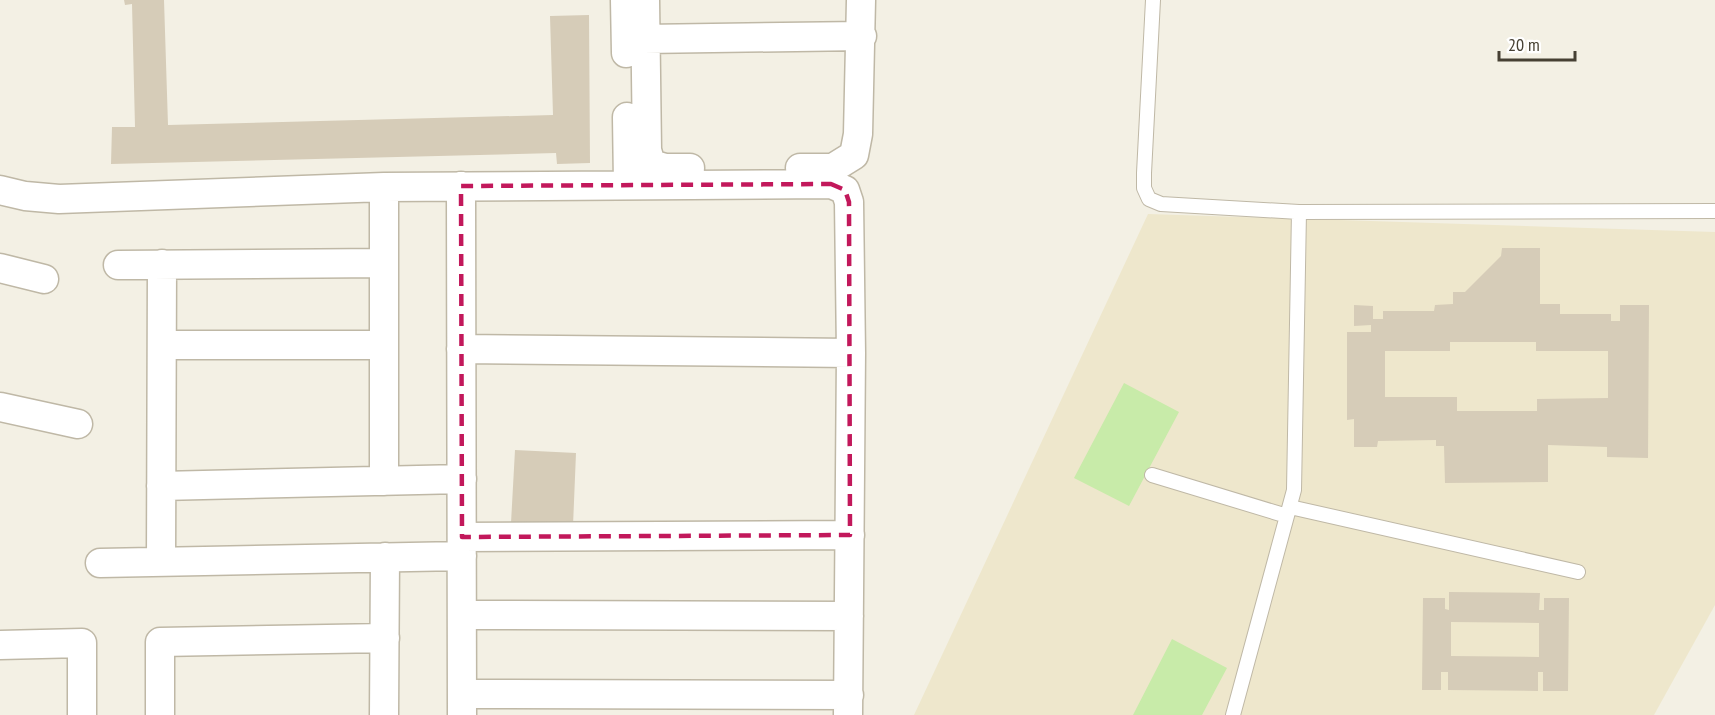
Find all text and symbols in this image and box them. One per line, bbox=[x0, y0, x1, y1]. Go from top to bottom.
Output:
scale bar bbox=[1499, 24, 1576, 62]
text: 20 m bbox=[1508, 33, 1540, 56]

